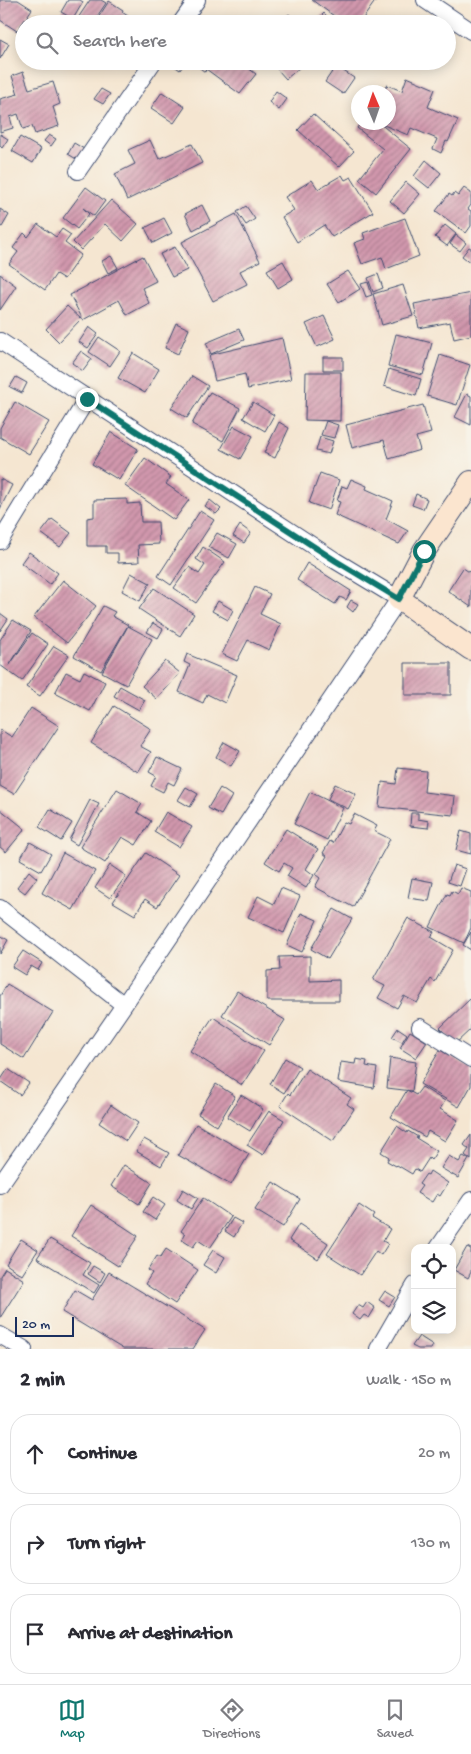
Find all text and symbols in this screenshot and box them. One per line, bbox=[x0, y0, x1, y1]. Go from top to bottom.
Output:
search box bbox=[15, 15, 456, 70]
icon: search bbox=[33, 29, 61, 57]
text: Search here bbox=[73, 31, 167, 54]
north arrow bbox=[351, 85, 396, 130]
route end bbox=[76, 388, 99, 411]
route start bbox=[413, 540, 436, 563]
map controls bbox=[411, 1244, 456, 1334]
button: locate bbox=[411, 1244, 456, 1289]
button: layers bbox=[411, 1289, 456, 1334]
scale bar bbox=[15, 1314, 74, 1337]
text: 20 m bbox=[22, 1317, 50, 1334]
text: 2 min bbox=[20, 1369, 65, 1394]
text: Walk · 150 m bbox=[366, 1372, 451, 1391]
icon: ahead bbox=[21, 1440, 49, 1468]
text: Continue bbox=[68, 1443, 137, 1466]
text: 20 m bbox=[418, 1445, 450, 1464]
icon: right bbox=[21, 1530, 49, 1558]
text: Turn right bbox=[68, 1533, 144, 1556]
text: 130 m bbox=[411, 1535, 450, 1554]
icon: arrive bbox=[21, 1620, 49, 1648]
text: Arrive at destination bbox=[68, 1623, 232, 1646]
tab: Map bbox=[58, 1696, 86, 1743]
tab: Directions bbox=[203, 1696, 260, 1743]
tab: Saved bbox=[377, 1696, 413, 1743]

